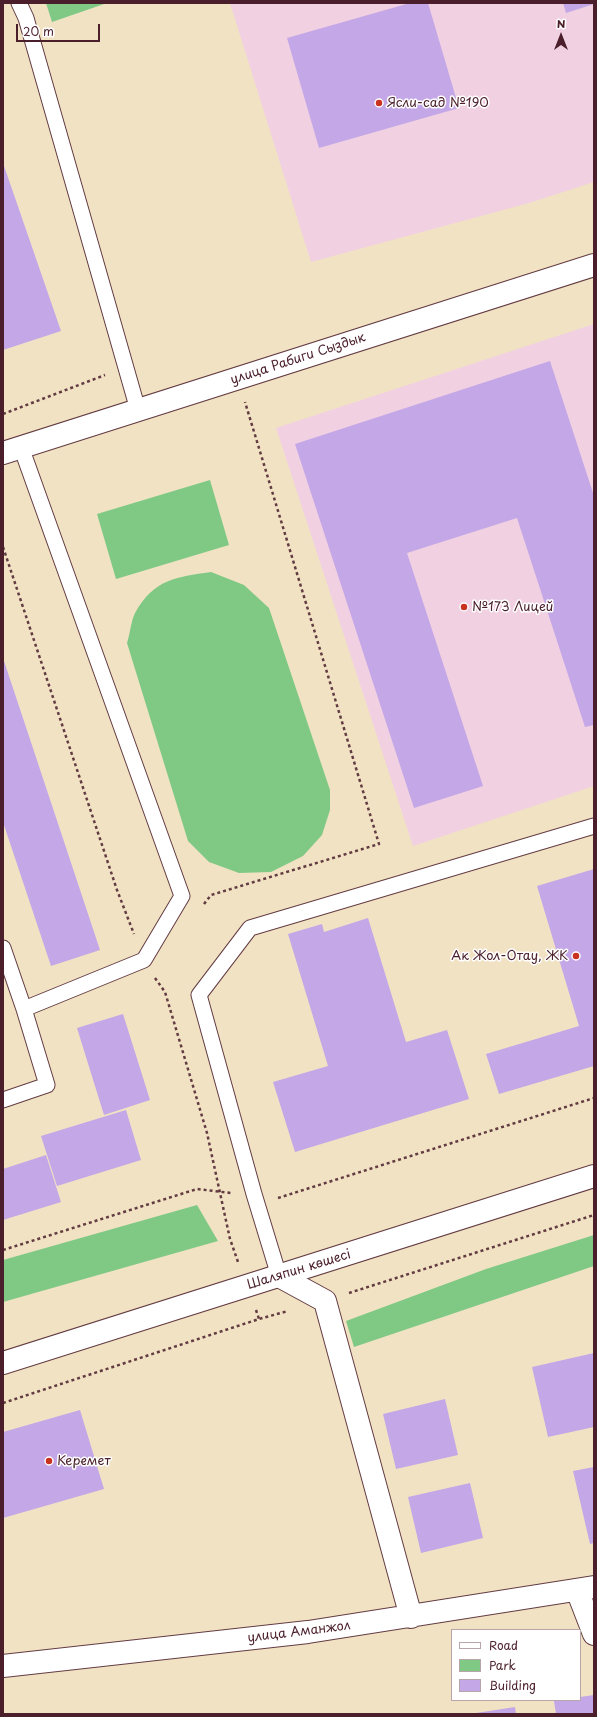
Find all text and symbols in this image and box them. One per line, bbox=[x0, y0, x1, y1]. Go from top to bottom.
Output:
text: N bbox=[557, 15, 565, 32]
scale bar bbox=[18, 16, 102, 42]
north arrow bbox=[541, 16, 581, 56]
text: 20 m bbox=[23, 22, 54, 40]
place label: Ясли-сад №190 bbox=[387, 95, 489, 111]
marker: Ясли-сад №190 bbox=[374, 98, 384, 108]
street label: улица Рабиги Сыздык bbox=[229, 330, 367, 388]
place label: №173 Лицей bbox=[472, 599, 553, 615]
marker: №173 Лицей bbox=[459, 602, 469, 612]
place label: Ак Жол-Отау, ЖК bbox=[451, 948, 568, 964]
marker: Ак Жол-Отау, ЖК bbox=[571, 951, 581, 961]
street label: Шаляпин көшесі bbox=[245, 1247, 353, 1293]
place label: Керемет bbox=[57, 1453, 111, 1469]
marker: Керемет bbox=[44, 1456, 54, 1466]
street label: улица Аманжол bbox=[247, 1618, 351, 1646]
legend bbox=[451, 1629, 581, 1701]
text: Road bbox=[489, 1636, 518, 1654]
text: Park bbox=[489, 1656, 516, 1674]
text: Building bbox=[489, 1676, 536, 1694]

